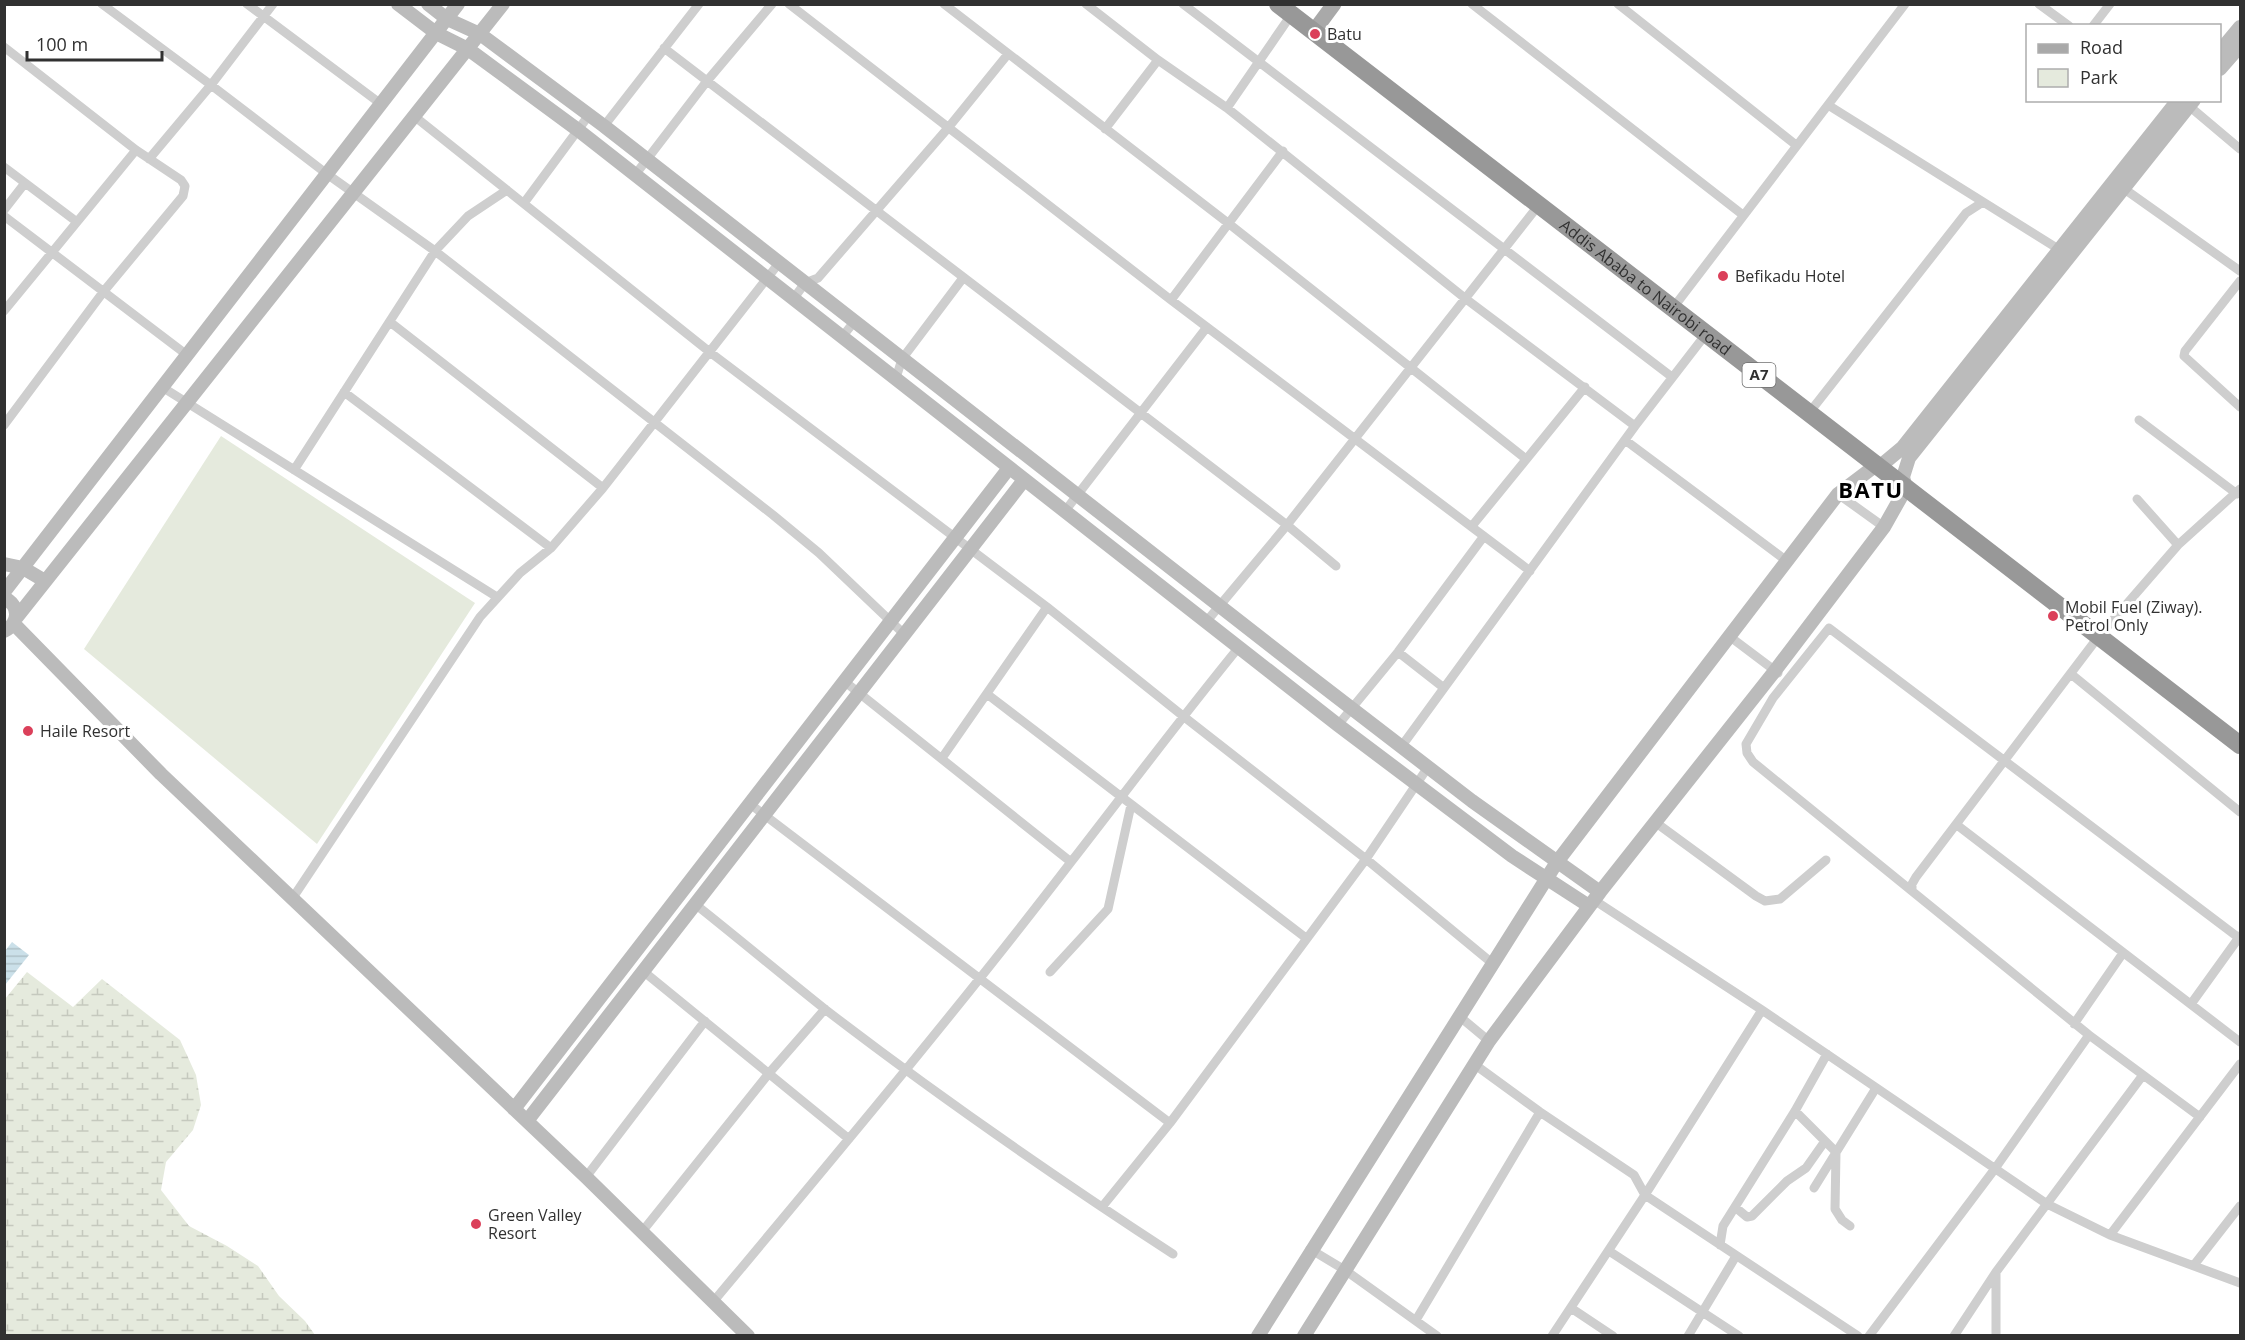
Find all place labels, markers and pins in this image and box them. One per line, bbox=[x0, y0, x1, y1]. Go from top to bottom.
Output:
place label: Batu bbox=[1327, 23, 1362, 45]
marker: Batu bbox=[1308, 27, 1322, 41]
place label: Befikadu Hotel bbox=[1735, 265, 1845, 287]
marker: Befikadu Hotel bbox=[1716, 269, 1730, 283]
place label: Mobil Fuel (Ziway). Petrol Only bbox=[2065, 596, 2202, 636]
marker: Mobil Fuel (Ziway). Petrol Only bbox=[2046, 609, 2060, 623]
place label: Haile Resort bbox=[40, 720, 131, 742]
marker: Haile Resort bbox=[21, 724, 35, 738]
place label: Green Valley Resort bbox=[488, 1204, 583, 1244]
marker: Green Valley Resort bbox=[469, 1217, 483, 1231]

